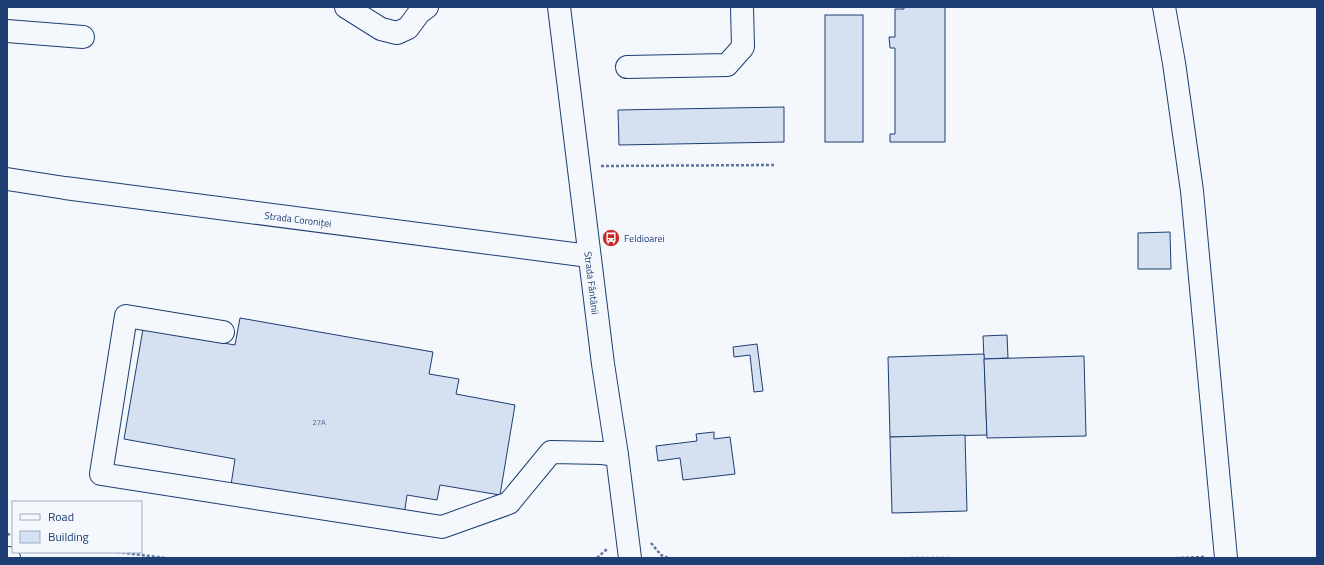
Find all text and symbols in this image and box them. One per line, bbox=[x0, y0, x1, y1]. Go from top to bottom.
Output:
street label: Strada Coroniței bbox=[264, 208, 332, 231]
bus stop icon: Feldioarei bbox=[601, 228, 621, 248]
place label: Feldioarei bbox=[624, 231, 665, 246]
street label: Strada Fântânii bbox=[580, 251, 603, 315]
house number: 27A bbox=[312, 416, 326, 428]
legend bbox=[12, 501, 142, 553]
text: Road bbox=[48, 507, 74, 526]
text: Building bbox=[48, 527, 89, 546]

